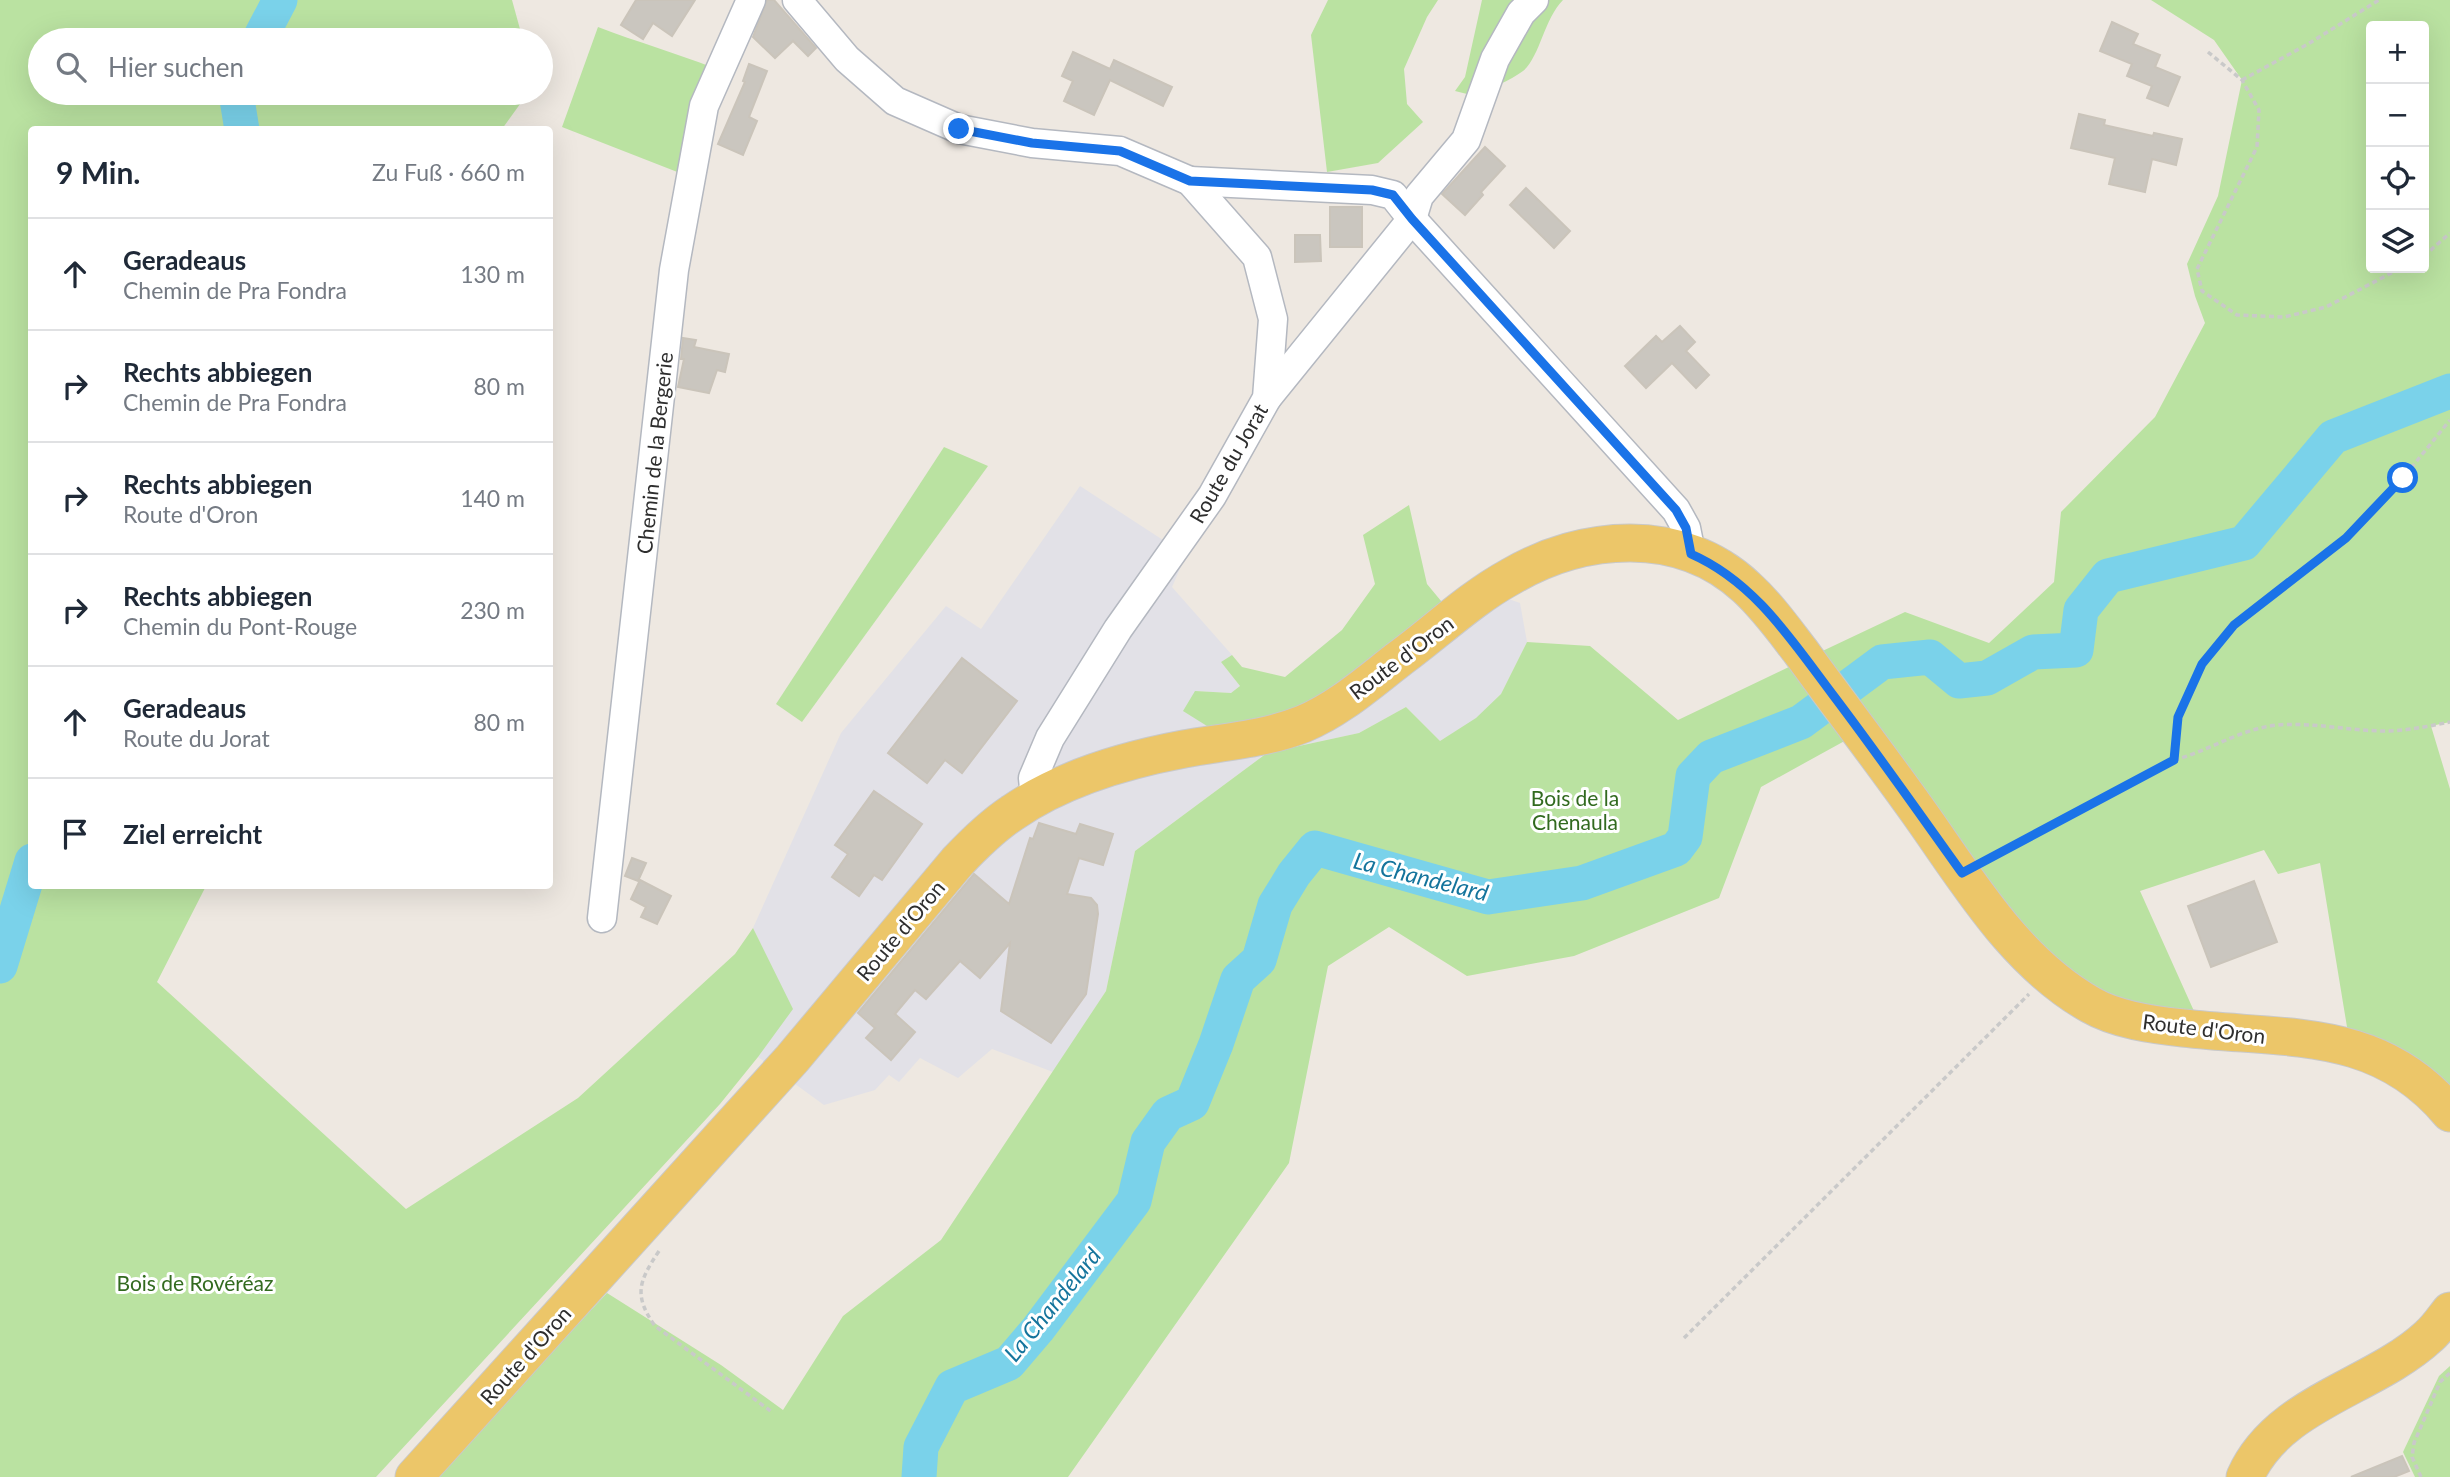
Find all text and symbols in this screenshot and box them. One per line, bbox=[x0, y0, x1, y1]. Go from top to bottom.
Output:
map controls bbox=[2366, 21, 2429, 273]
button: + bbox=[2366, 21, 2429, 84]
search box bbox=[28, 28, 553, 105]
icon: search bbox=[52, 48, 90, 86]
text: Hier suchen bbox=[108, 51, 244, 83]
button: − bbox=[2366, 84, 2429, 147]
route end bbox=[943, 113, 974, 144]
button: locate bbox=[2366, 147, 2429, 210]
text: 9 Min. bbox=[56, 154, 141, 190]
text: Zu Fuß · 660 m bbox=[372, 158, 525, 186]
button: layers bbox=[2366, 210, 2429, 273]
text: Geradeaus bbox=[123, 244, 246, 276]
icon: ahead bbox=[56, 255, 94, 293]
text: 130 m bbox=[460, 260, 525, 288]
text: Chemin de Pra Fondra bbox=[123, 276, 347, 304]
street label: Chemin de la Bergerie bbox=[631, 351, 677, 555]
text: Rechts abbiegen bbox=[123, 356, 312, 388]
icon: right bbox=[56, 367, 94, 405]
text: 80 m bbox=[474, 372, 525, 400]
text: Chemin de Pra Fondra bbox=[123, 388, 347, 416]
street label: Route du Jorat bbox=[1184, 398, 1273, 527]
route start bbox=[2387, 462, 2418, 493]
text: Rechts abbiegen bbox=[123, 468, 312, 500]
icon: right bbox=[56, 479, 94, 517]
text: 140 m bbox=[460, 484, 525, 512]
text: Route d'Oron bbox=[123, 500, 258, 528]
text: Rechts abbiegen bbox=[123, 580, 312, 612]
icon: right bbox=[56, 591, 94, 629]
text: 230 m bbox=[460, 596, 525, 624]
street label: Route d'Oron bbox=[1344, 610, 1458, 704]
text: Chemin du Pont-Rouge bbox=[123, 612, 357, 640]
text: Geradeaus bbox=[123, 692, 246, 724]
icon: ahead bbox=[56, 703, 94, 741]
text: 80 m bbox=[474, 708, 525, 736]
text: Route du Jorat bbox=[123, 724, 270, 752]
park label: Bois de la Chenaula bbox=[1531, 785, 1619, 834]
icon: arrive bbox=[56, 815, 94, 853]
text: Ziel erreicht bbox=[123, 818, 262, 850]
water label: La Chandelard bbox=[1351, 846, 1491, 906]
street label: Route d'Oron bbox=[851, 875, 949, 985]
street label: Route d'Oron bbox=[2141, 1008, 2267, 1048]
water label: La Chandelard bbox=[998, 1242, 1106, 1366]
park label: Bois de Rovéréaz bbox=[116, 1270, 274, 1295]
street label: Route d'Oron bbox=[474, 1301, 576, 1409]

